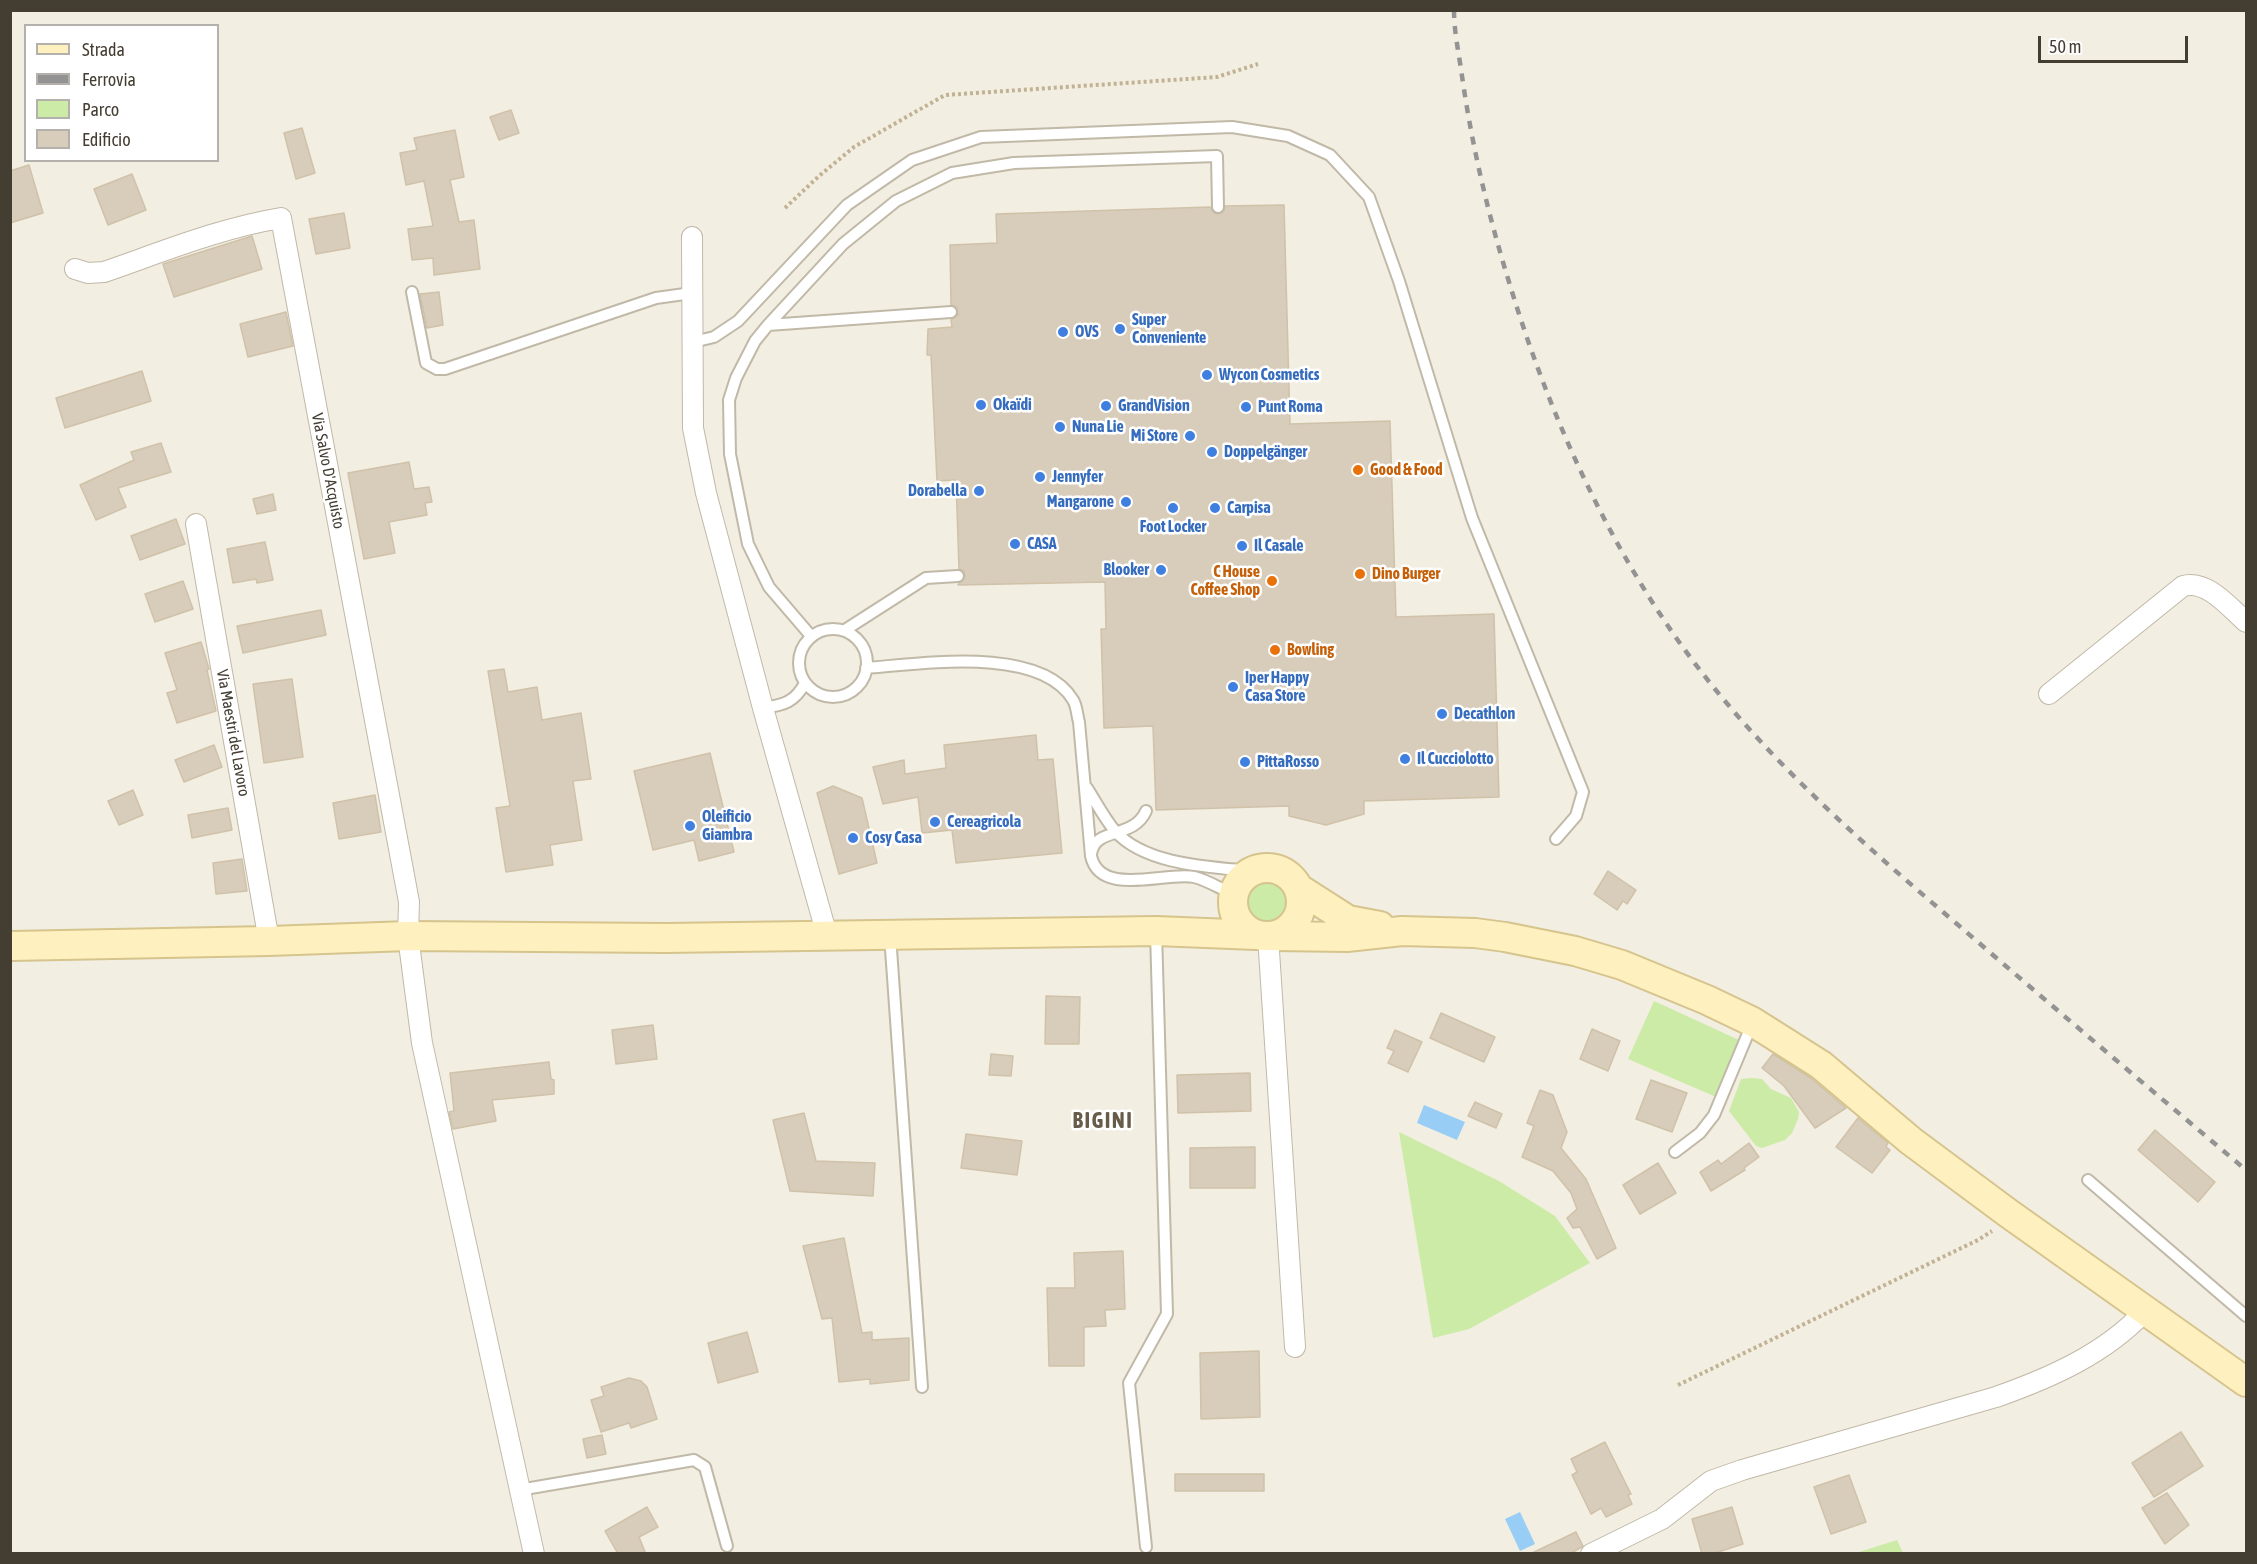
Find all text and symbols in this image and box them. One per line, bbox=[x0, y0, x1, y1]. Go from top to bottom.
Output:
legend bbox=[24, 24, 219, 162]
scale bar bbox=[2041, 24, 2191, 62]
text: 50 m bbox=[2049, 36, 2081, 57]
text: Strada bbox=[82, 39, 125, 60]
text: Ferrovia bbox=[82, 69, 136, 90]
text: Parco bbox=[82, 99, 119, 120]
text: Edificio bbox=[82, 129, 131, 150]
place label: Super Conveniente bbox=[1132, 310, 1206, 348]
place label: OVS bbox=[1075, 322, 1099, 342]
marker: Super Conveniente bbox=[1113, 322, 1127, 336]
marker: OVS bbox=[1056, 325, 1070, 339]
place label: Wycon Cosmetics bbox=[1219, 365, 1319, 385]
marker: Wycon Cosmetics bbox=[1200, 368, 1214, 382]
place label: Okaïdi bbox=[993, 395, 1032, 415]
place label: GrandVision bbox=[1118, 396, 1190, 416]
place label: Punt Roma bbox=[1258, 397, 1323, 417]
marker: Okaïdi bbox=[974, 398, 988, 412]
marker: GrandVision bbox=[1099, 399, 1113, 413]
marker: Punt Roma bbox=[1239, 400, 1253, 414]
street label: Via Salvo D'Acquisto bbox=[307, 412, 349, 530]
place label: Nuna Lie bbox=[1072, 417, 1124, 437]
marker: Nuna Lie bbox=[1053, 420, 1067, 434]
place label: Mi Store bbox=[1131, 426, 1178, 446]
marker: Mi Store bbox=[1183, 429, 1197, 443]
place label: Doppelgänger bbox=[1224, 442, 1307, 462]
marker: Doppelgänger bbox=[1205, 445, 1219, 459]
place label: Good & Food bbox=[1370, 460, 1443, 480]
marker: Good & Food bbox=[1351, 463, 1365, 477]
place label: Jennyfer bbox=[1052, 467, 1103, 487]
marker: Jennyfer bbox=[1033, 470, 1047, 484]
place label: Dorabella bbox=[908, 481, 967, 501]
marker: Dorabella bbox=[972, 484, 986, 498]
place label: Mangarone bbox=[1047, 492, 1114, 512]
marker: Mangarone bbox=[1119, 495, 1133, 509]
place label: Carpisa bbox=[1227, 498, 1271, 518]
marker: Foot Locker bbox=[1166, 501, 1180, 515]
marker: Carpisa bbox=[1208, 501, 1222, 515]
place label: Foot Locker bbox=[1140, 517, 1206, 537]
place label: CASA bbox=[1027, 534, 1057, 554]
place label: Il Casale bbox=[1254, 536, 1304, 556]
marker: CASA bbox=[1008, 537, 1022, 551]
marker: Il Casale bbox=[1235, 539, 1249, 553]
place label: Blooker bbox=[1104, 560, 1149, 580]
place label: C House Coffee Shop bbox=[1190, 562, 1260, 600]
marker: Blooker bbox=[1154, 563, 1168, 577]
place label: Dino Burger bbox=[1372, 564, 1440, 584]
marker: Dino Burger bbox=[1353, 567, 1367, 581]
marker: C House Coffee Shop bbox=[1265, 574, 1279, 588]
place label: Bowling bbox=[1287, 640, 1334, 660]
marker: Bowling bbox=[1268, 643, 1282, 657]
street label: Via Maestri del Lavoro bbox=[212, 668, 254, 798]
place label: Iper Happy Casa Store bbox=[1245, 668, 1309, 706]
marker: Iper Happy Casa Store bbox=[1226, 680, 1240, 694]
place label: Decathlon bbox=[1454, 704, 1515, 724]
marker: Decathlon bbox=[1435, 707, 1449, 721]
place label: Il Cucciolotto bbox=[1417, 749, 1494, 769]
place label: PittaRosso bbox=[1257, 752, 1319, 772]
marker: Il Cucciolotto bbox=[1398, 752, 1412, 766]
marker: PittaRosso bbox=[1238, 755, 1252, 769]
place label: Oleificio Giambra bbox=[702, 807, 753, 845]
place label: Cereagricola bbox=[947, 812, 1021, 832]
marker: Cereagricola bbox=[928, 815, 942, 829]
marker: Oleificio Giambra bbox=[683, 819, 697, 833]
place label: Cosy Casa bbox=[865, 828, 922, 848]
marker: Cosy Casa bbox=[846, 831, 860, 845]
district label: BIGINI bbox=[1073, 1108, 1133, 1134]

